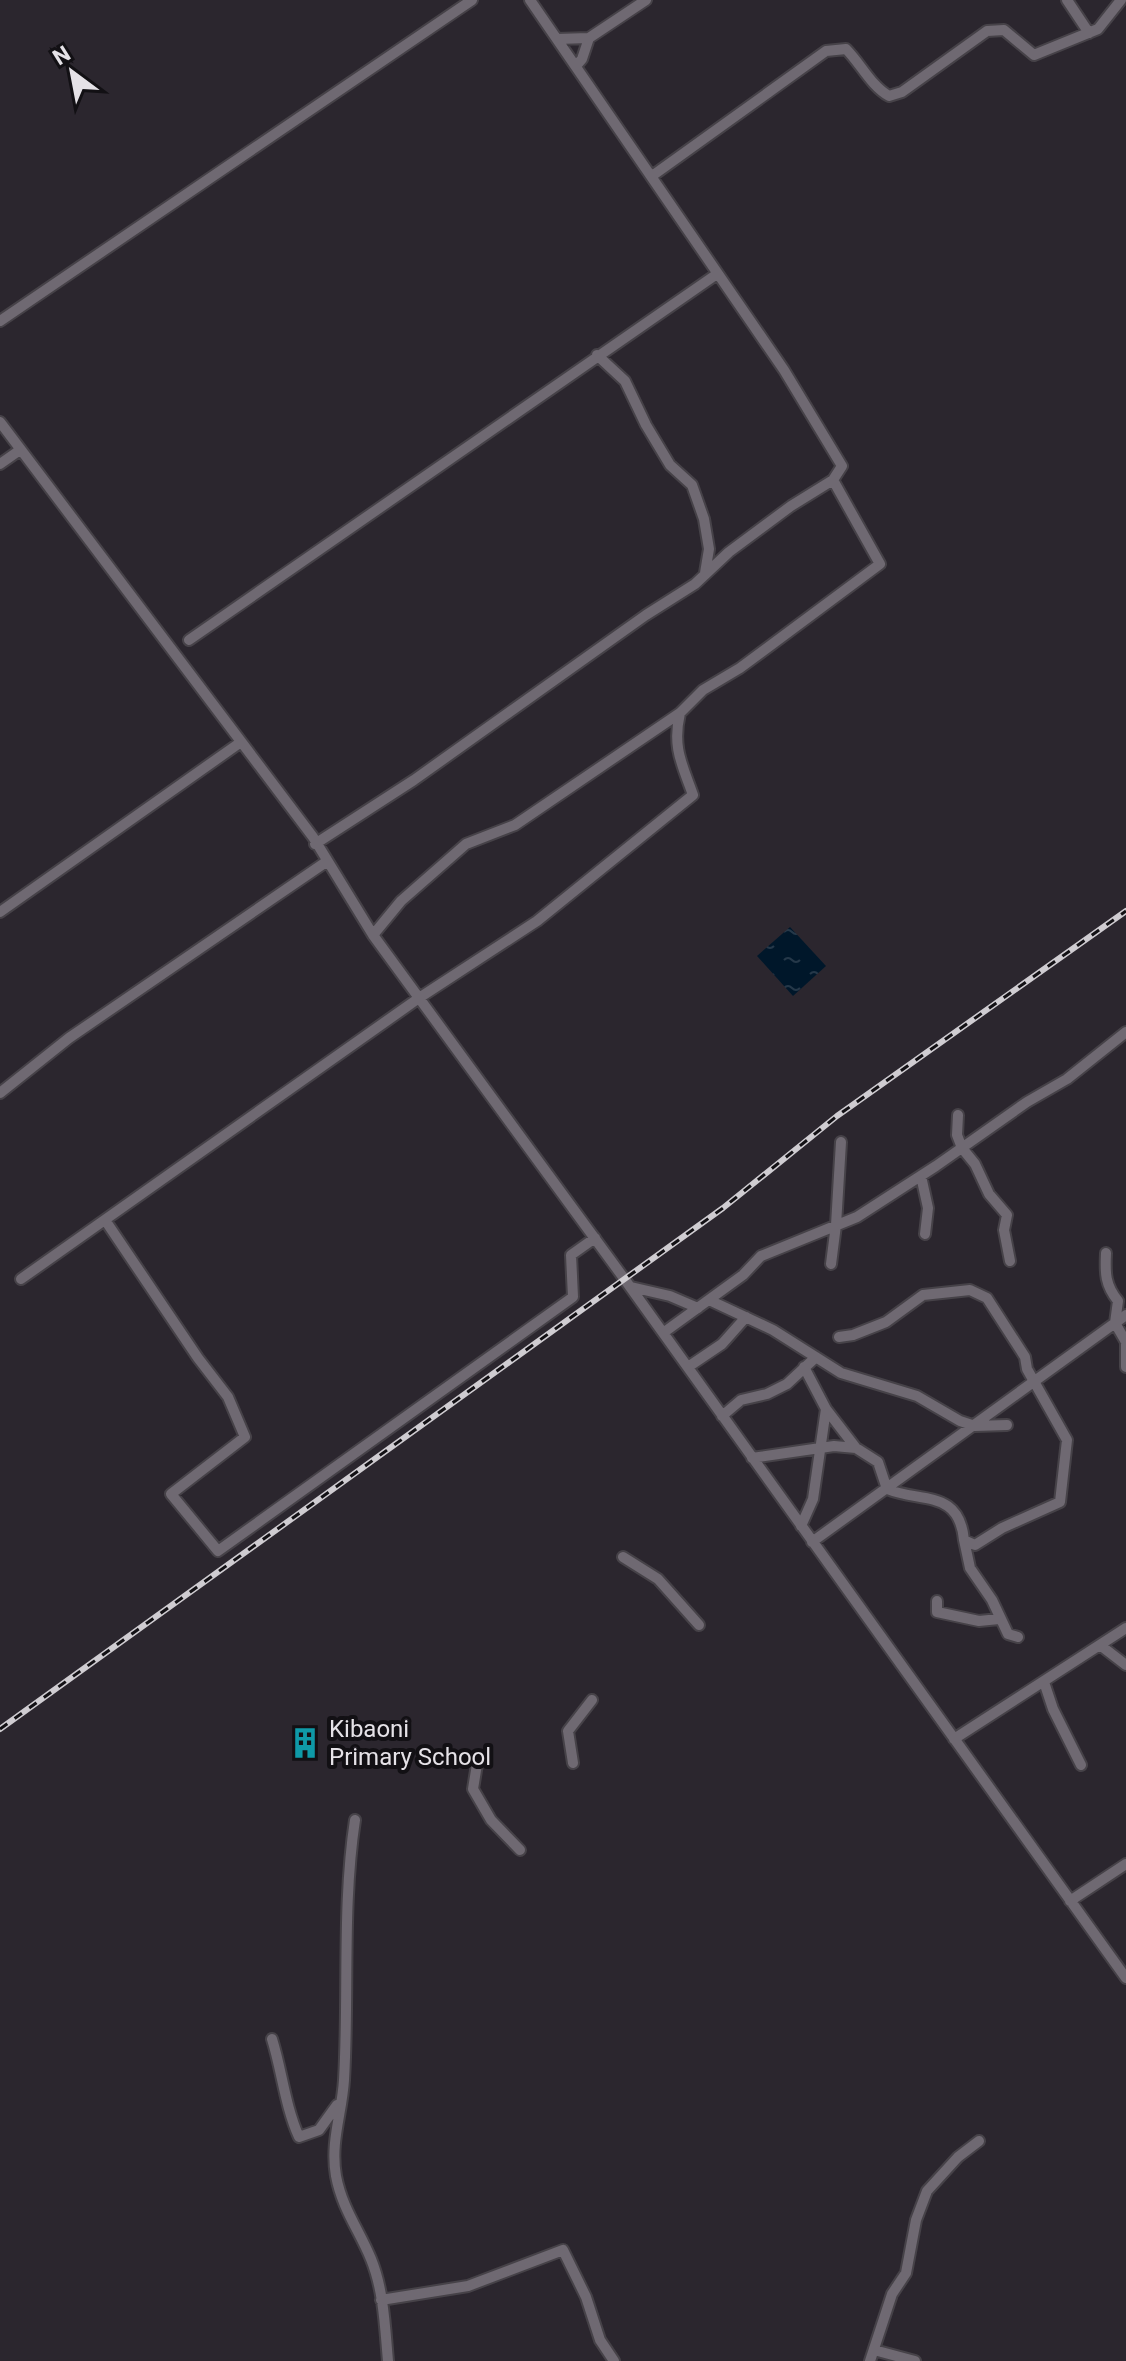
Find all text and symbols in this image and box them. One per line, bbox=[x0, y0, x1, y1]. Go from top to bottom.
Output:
north arrow bbox=[32, 32, 112, 112]
text: N bbox=[48, 41, 75, 70]
place label: Kibaoni Primary School bbox=[329, 1715, 491, 1771]
building icon: Kibaoni Primary School bbox=[288, 1726, 322, 1760]

